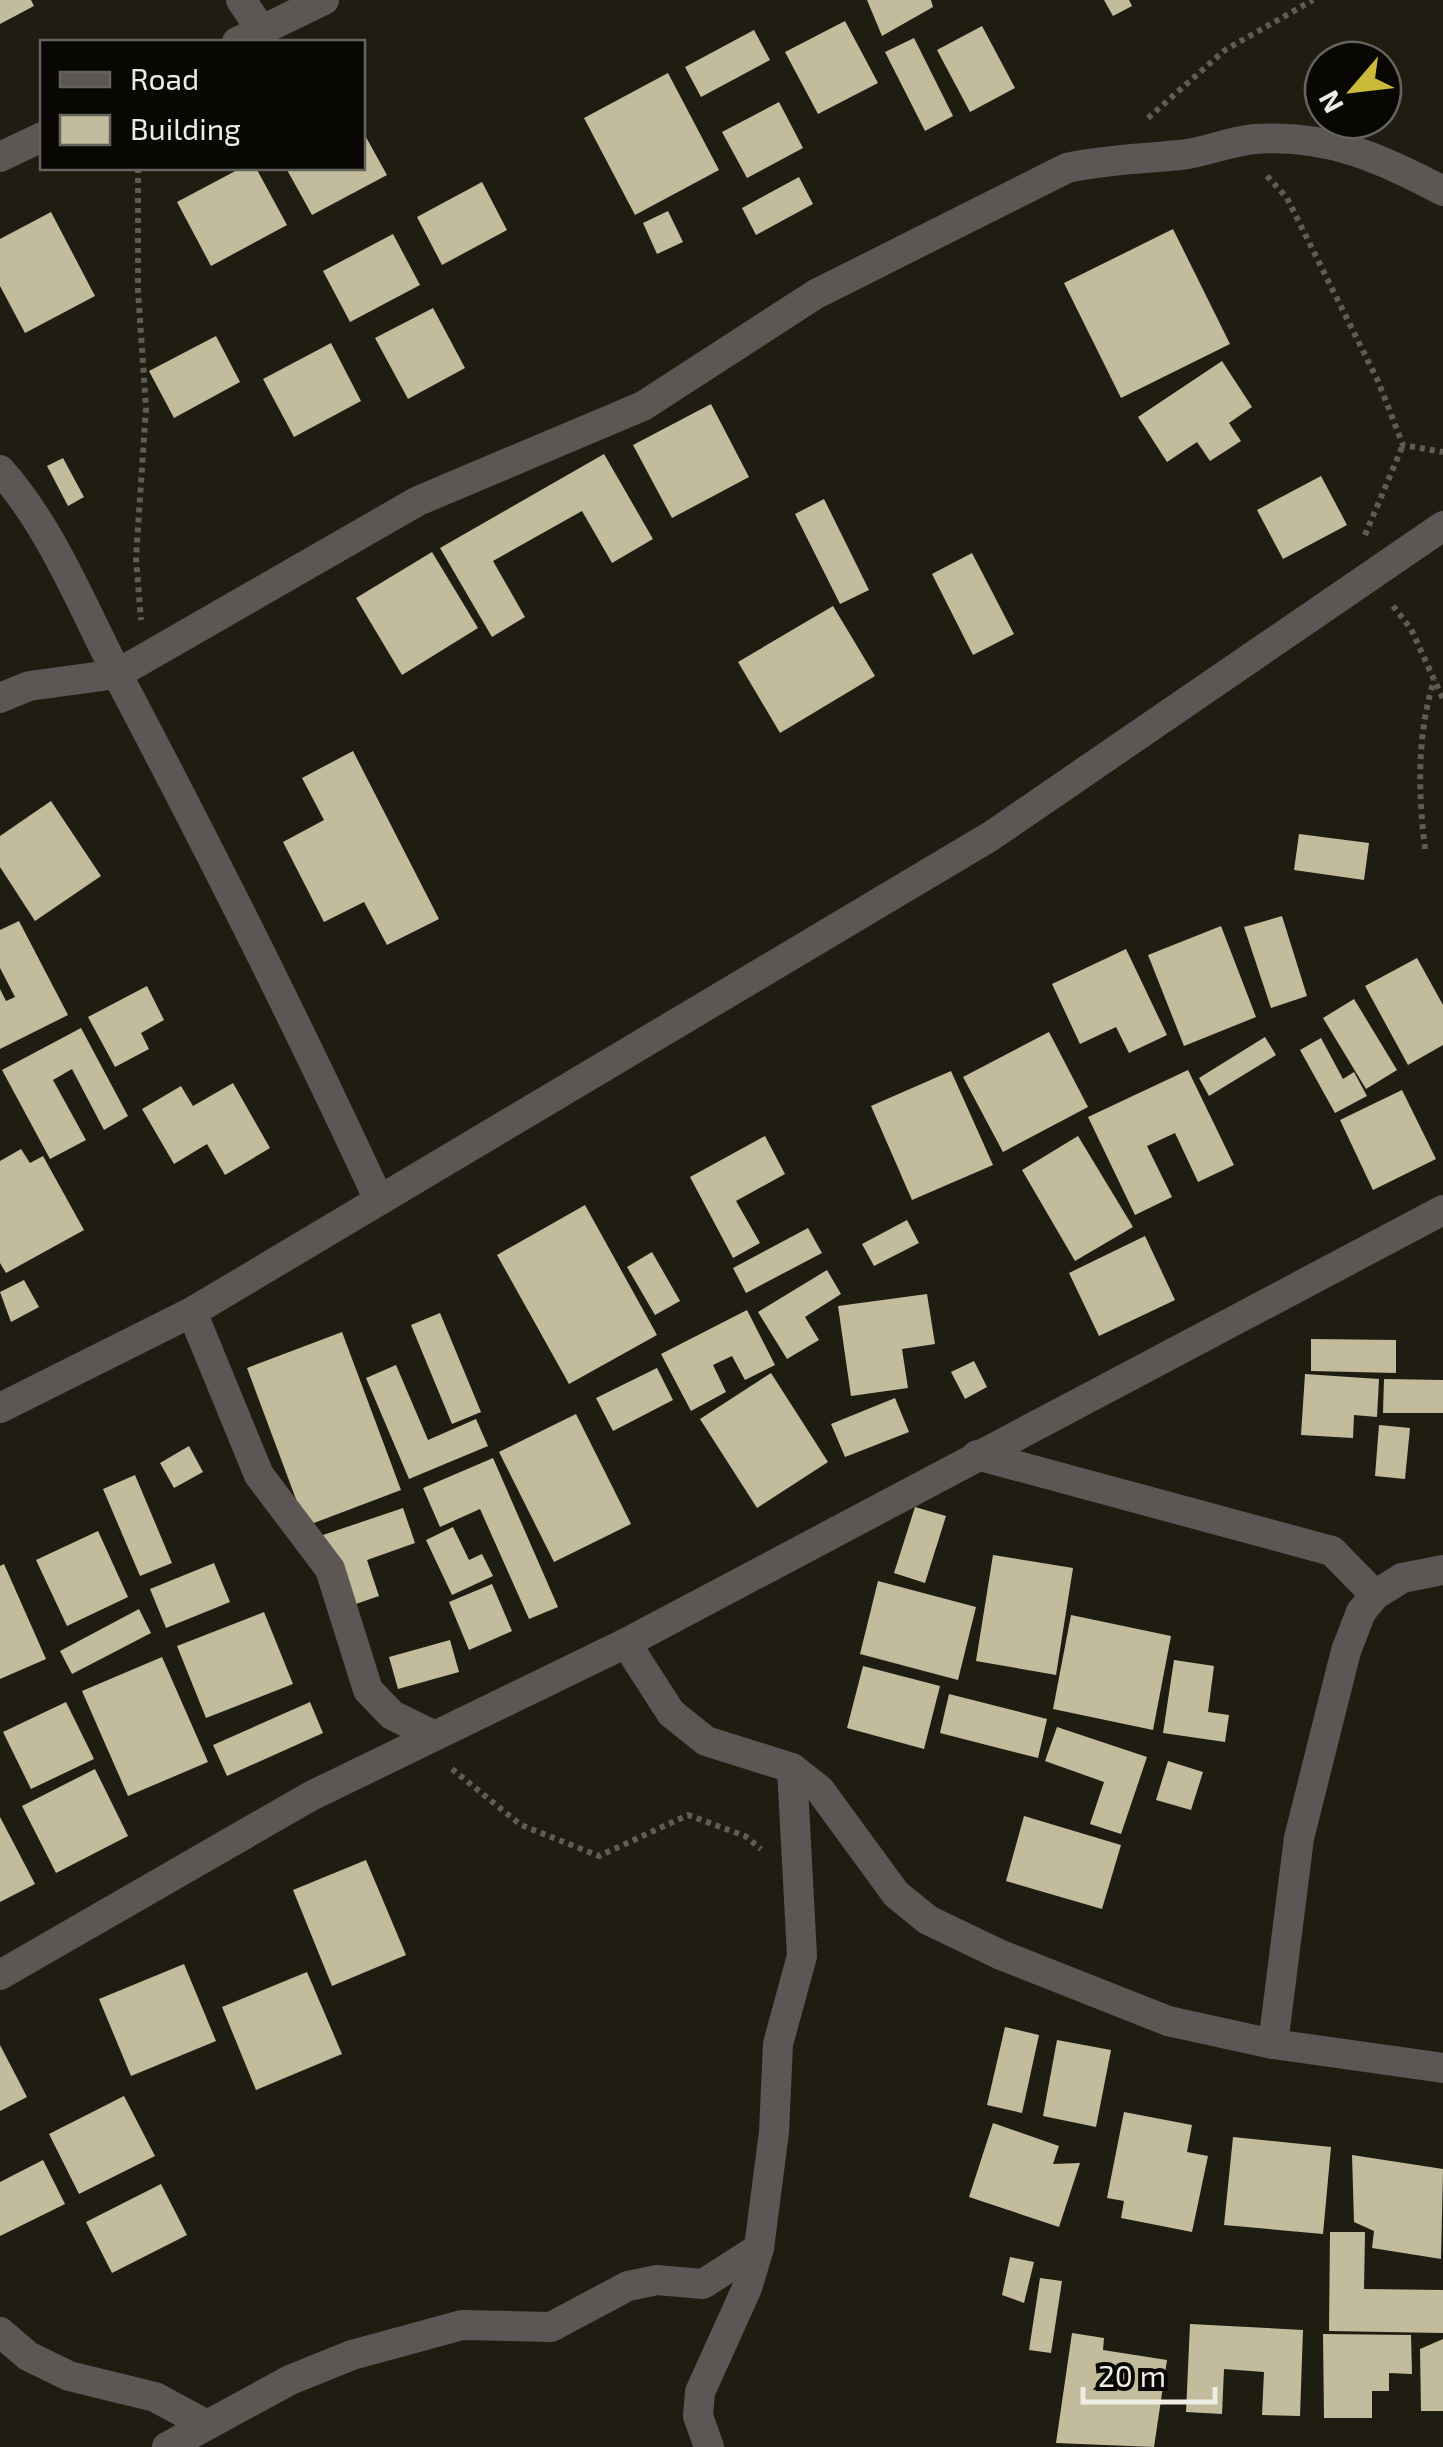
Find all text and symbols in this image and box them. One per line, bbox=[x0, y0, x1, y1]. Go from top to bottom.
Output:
legend bbox=[40, 40, 365, 170]
north arrow bbox=[1303, 40, 1403, 140]
text: Road bbox=[130, 60, 199, 96]
text: N bbox=[1310, 85, 1350, 119]
text: Building bbox=[130, 110, 241, 146]
scale bar bbox=[1083, 2342, 1216, 2404]
text: 20 m bbox=[1098, 2357, 1166, 2393]

